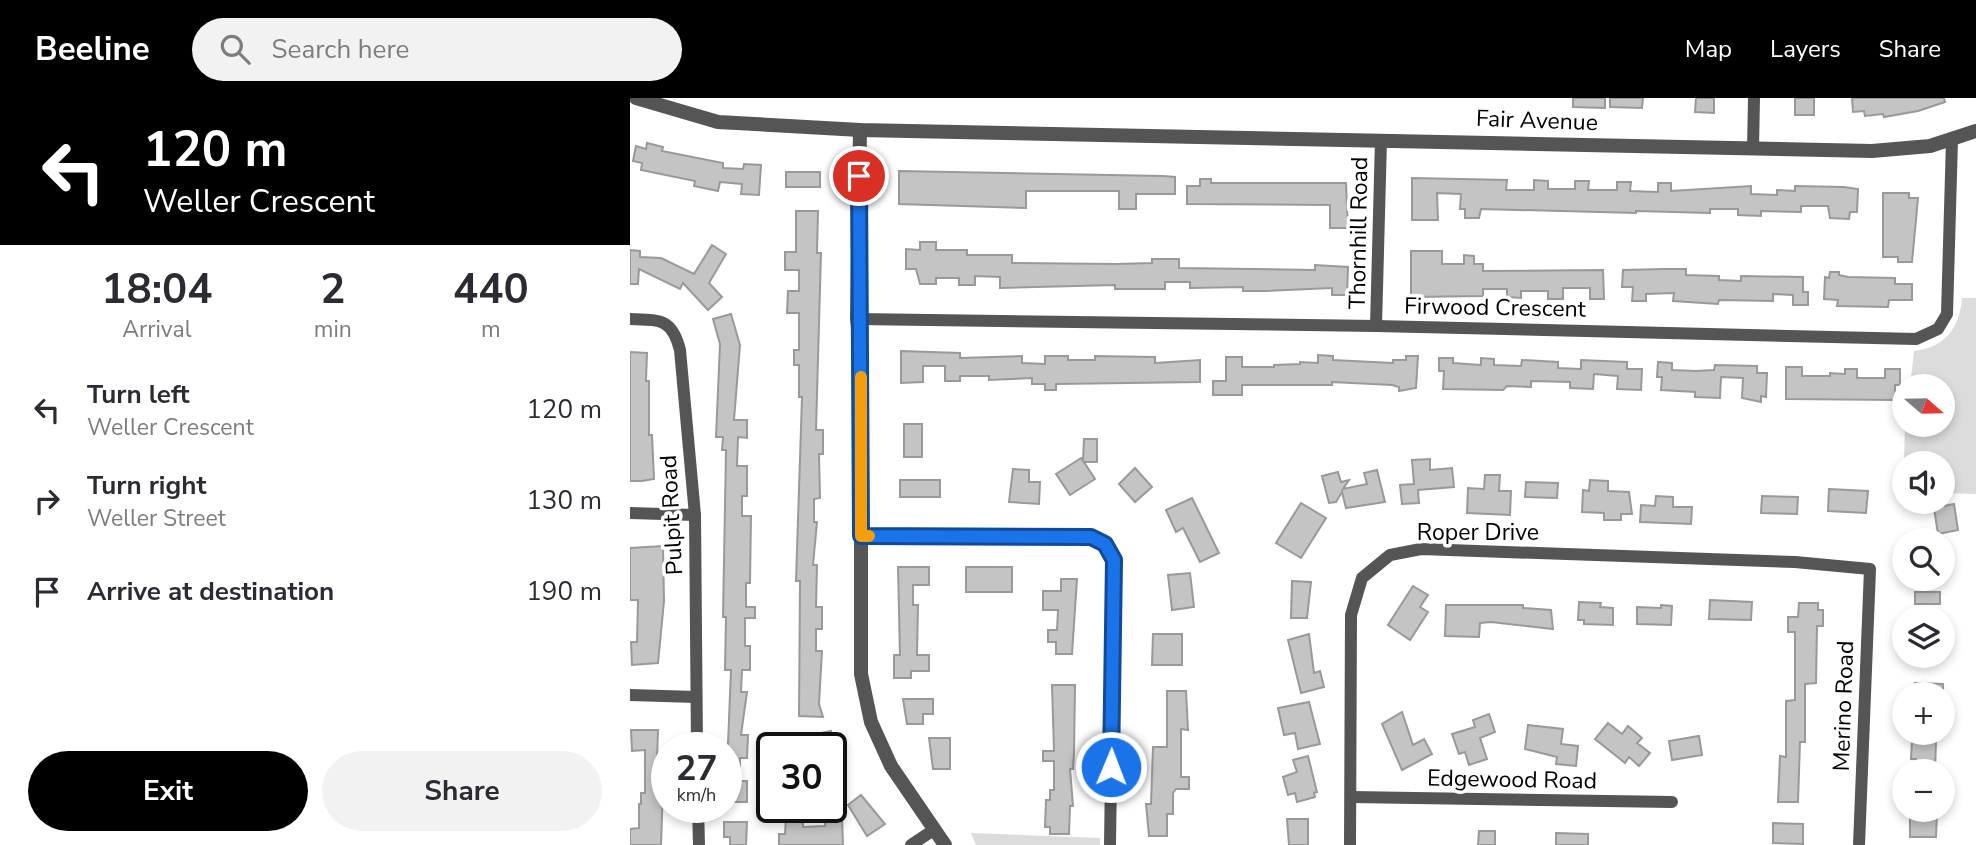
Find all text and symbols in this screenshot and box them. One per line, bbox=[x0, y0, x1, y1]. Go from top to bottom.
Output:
search box bbox=[192, 18, 682, 81]
text: Beeline bbox=[35, 27, 150, 72]
icon: search bbox=[216, 30, 254, 68]
text: Search here bbox=[272, 32, 409, 67]
text: Map bbox=[1685, 33, 1732, 65]
text: Layers bbox=[1770, 33, 1841, 65]
text: Share bbox=[1879, 33, 1941, 65]
street label: Fair Avenue bbox=[1475, 103, 1599, 138]
text: 120 m bbox=[143, 116, 287, 183]
icon: left bbox=[28, 126, 119, 217]
pin bbox=[829, 146, 889, 206]
icon: arrive bbox=[840, 157, 878, 195]
street label: Thornhill Road bbox=[1342, 157, 1375, 309]
text: Weller Crescent bbox=[143, 180, 375, 223]
text: 18:04 bbox=[101, 261, 212, 318]
text: 2 bbox=[320, 261, 345, 318]
text: 440 bbox=[453, 261, 529, 318]
street label: Firwood Crescent bbox=[1404, 290, 1587, 325]
text: Arrival bbox=[122, 314, 191, 345]
text: min bbox=[314, 314, 352, 345]
text: m bbox=[481, 314, 501, 345]
north arrow bbox=[1892, 374, 1955, 438]
map controls bbox=[1892, 374, 1955, 822]
text: Turn left bbox=[87, 377, 190, 412]
icon: left bbox=[28, 391, 66, 429]
text: 120 m bbox=[526, 392, 602, 427]
text: Weller Crescent bbox=[87, 412, 254, 443]
button: sound bbox=[1892, 451, 1955, 514]
street label: Pulpit Road bbox=[653, 454, 690, 576]
text: Turn right bbox=[87, 468, 206, 503]
icon: right bbox=[28, 482, 66, 520]
text: 130 m bbox=[526, 483, 602, 518]
text: Weller Street bbox=[87, 503, 226, 534]
street label: Roper Drive bbox=[1417, 517, 1539, 548]
button: search bbox=[1892, 528, 1955, 591]
icon: arrive bbox=[28, 573, 66, 611]
text: Arrive at destination bbox=[87, 574, 334, 609]
text: 190 m bbox=[526, 574, 602, 609]
button: layers bbox=[1892, 605, 1955, 668]
street label: Merino Road bbox=[1826, 640, 1861, 772]
button: + bbox=[1892, 682, 1955, 745]
position arrow bbox=[1074, 730, 1148, 804]
speed limit sign: 30 bbox=[756, 732, 847, 823]
text: 27 bbox=[675, 745, 718, 792]
button: Exit bbox=[28, 751, 308, 831]
button: Share bbox=[322, 751, 602, 831]
button: − bbox=[1892, 759, 1955, 822]
street label: Edgewood Road bbox=[1427, 763, 1597, 796]
text: km/h bbox=[677, 783, 716, 807]

